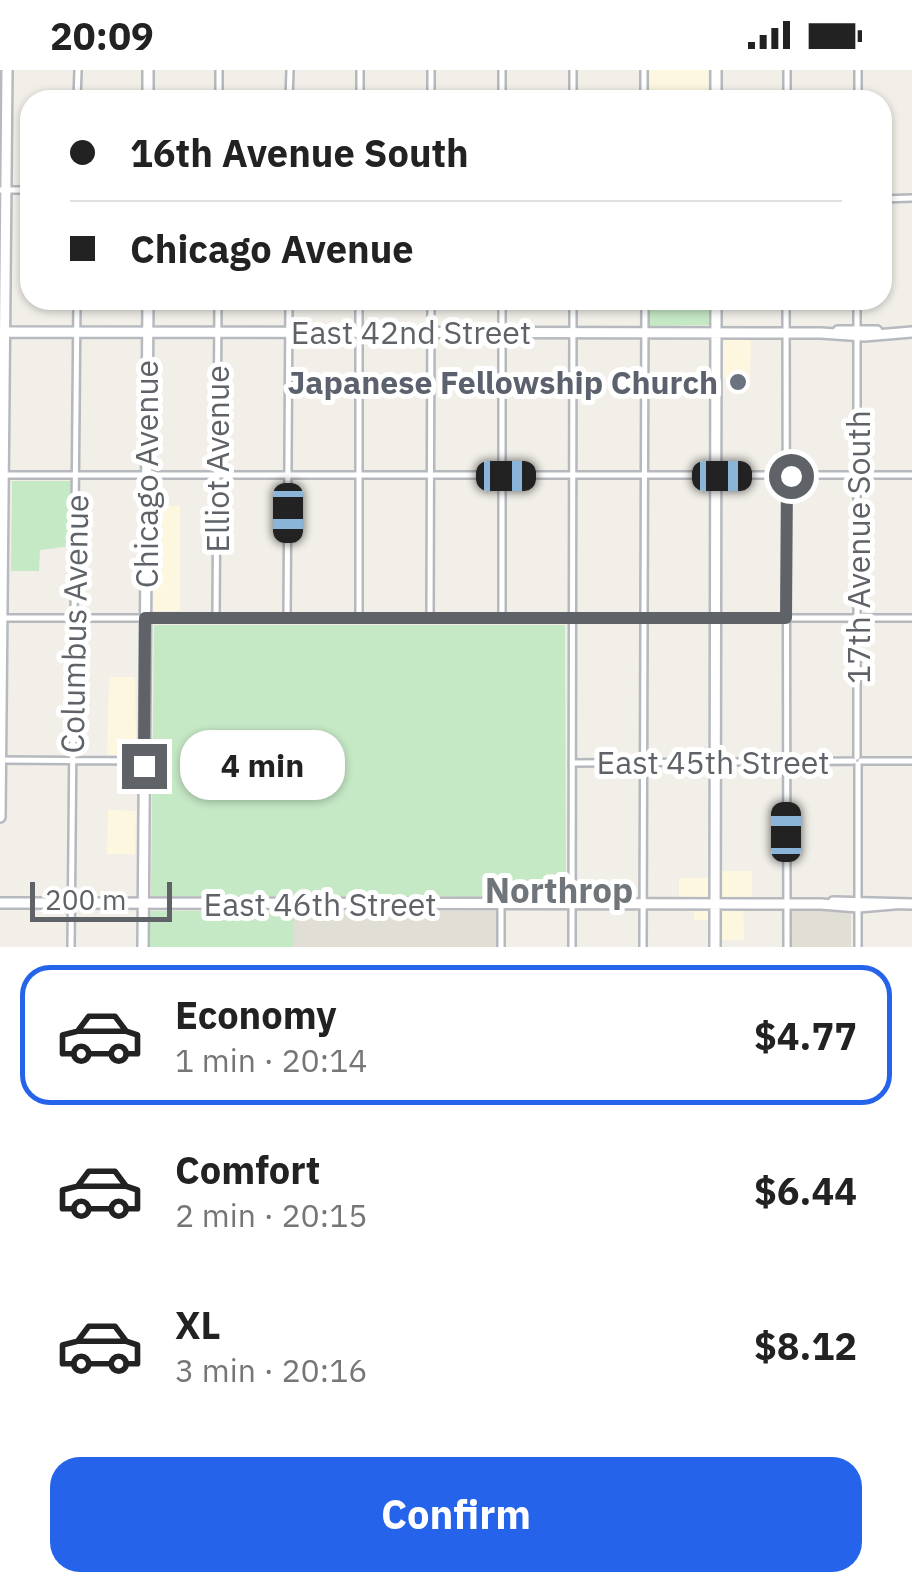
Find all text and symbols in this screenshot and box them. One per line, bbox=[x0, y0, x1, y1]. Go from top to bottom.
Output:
text: 20:09 bbox=[50, 11, 154, 60]
text: 16th Avenue South bbox=[130, 128, 469, 177]
text: Chicago Avenue bbox=[130, 224, 414, 273]
street label: East 42nd Street bbox=[291, 311, 531, 353]
street label: Chicago Avenue bbox=[125, 360, 167, 588]
place label: Japanese Fellowship Church bbox=[287, 361, 718, 403]
street label: Elliot Avenue bbox=[196, 365, 238, 553]
marker: Japanese Fellowship Church bbox=[727, 371, 749, 393]
street label: 17th Avenue South bbox=[837, 410, 879, 684]
route start bbox=[769, 454, 814, 499]
car bbox=[476, 461, 536, 491]
car bbox=[692, 461, 752, 491]
car bbox=[273, 483, 303, 543]
street label: Columbus Avenue bbox=[51, 494, 97, 754]
callout: 4 min bbox=[179, 731, 344, 801]
street label: East 45th Street bbox=[596, 741, 830, 783]
route end bbox=[122, 744, 167, 789]
text: 4 min bbox=[221, 744, 304, 786]
car bbox=[771, 802, 801, 862]
district label: Northrop bbox=[485, 867, 633, 913]
scale bar bbox=[30, 877, 172, 921]
text: 200 m bbox=[45, 881, 126, 918]
street label: East 46th Street bbox=[203, 883, 437, 925]
icon: car bbox=[55, 990, 145, 1080]
text: Economy bbox=[175, 990, 337, 1039]
text: $4.77 bbox=[754, 1011, 857, 1060]
text: 1 min · 20:14 bbox=[175, 1039, 368, 1081]
icon: car bbox=[55, 1145, 145, 1235]
text: Comfort bbox=[175, 1145, 320, 1194]
text: $6.44 bbox=[754, 1166, 857, 1215]
text: 2 min · 20:15 bbox=[175, 1194, 368, 1236]
icon: car bbox=[55, 1300, 145, 1390]
text: XL bbox=[175, 1300, 221, 1349]
text: $8.12 bbox=[754, 1321, 857, 1370]
text: 3 min · 20:16 bbox=[175, 1349, 368, 1391]
button: Confirm bbox=[50, 1457, 862, 1572]

